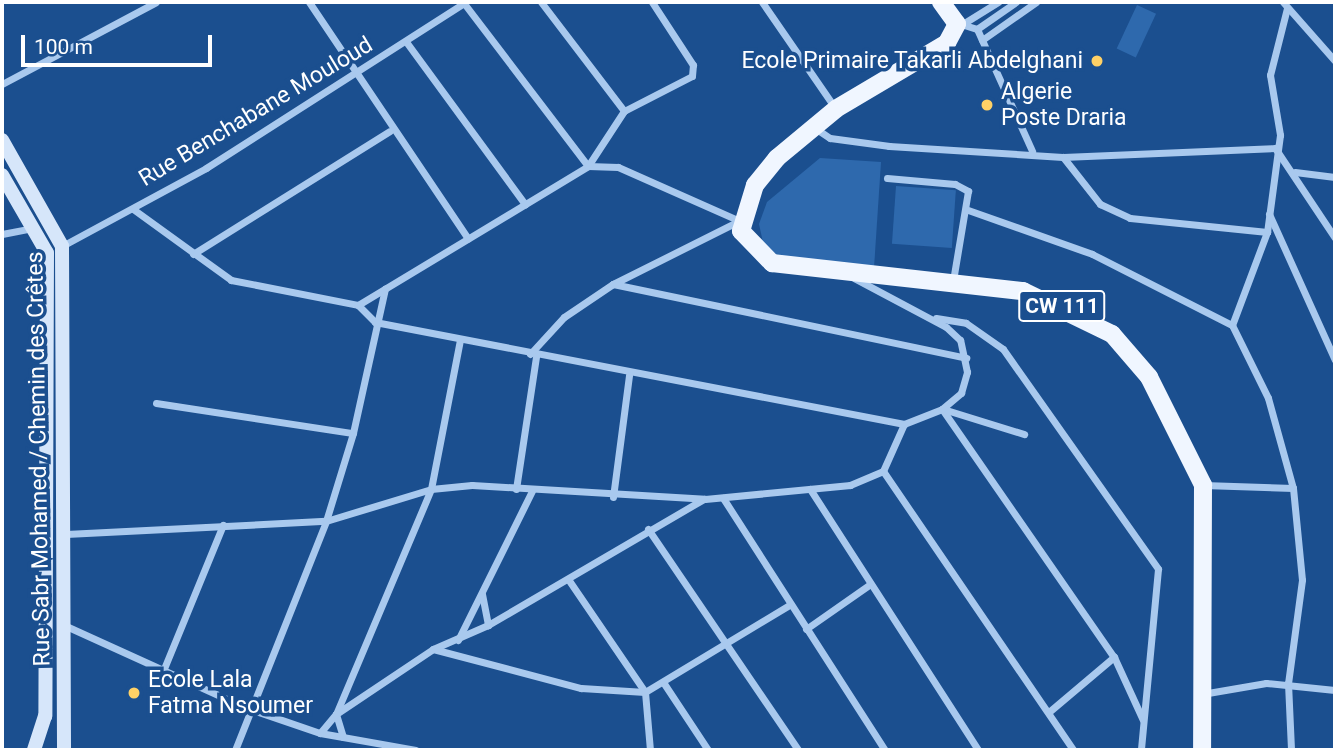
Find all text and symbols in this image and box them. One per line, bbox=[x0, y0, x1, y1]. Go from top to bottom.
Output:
scale bar bbox=[24, 21, 215, 65]
street label: Rue Benchabane Mouloud bbox=[134, 31, 378, 193]
text: 100 m bbox=[34, 35, 93, 59]
place label: Ecole Primaire Takarli Abdelghani bbox=[741, 47, 1083, 75]
marker: Ecole Primaire Takarli Abdelghani bbox=[1089, 53, 1105, 69]
place label: Algerie Poste Draria bbox=[1001, 78, 1127, 132]
marker: Algerie Poste Draria bbox=[979, 97, 995, 113]
street label: Rue Sabr Mohamed / Chemin des Crêtes bbox=[22, 251, 56, 667]
road number: CW 111 bbox=[1018, 288, 1106, 324]
place label: Ecole Lala Fatma Nsoumer bbox=[148, 666, 313, 720]
marker: Ecole Lala Fatma Nsoumer bbox=[126, 685, 142, 701]

